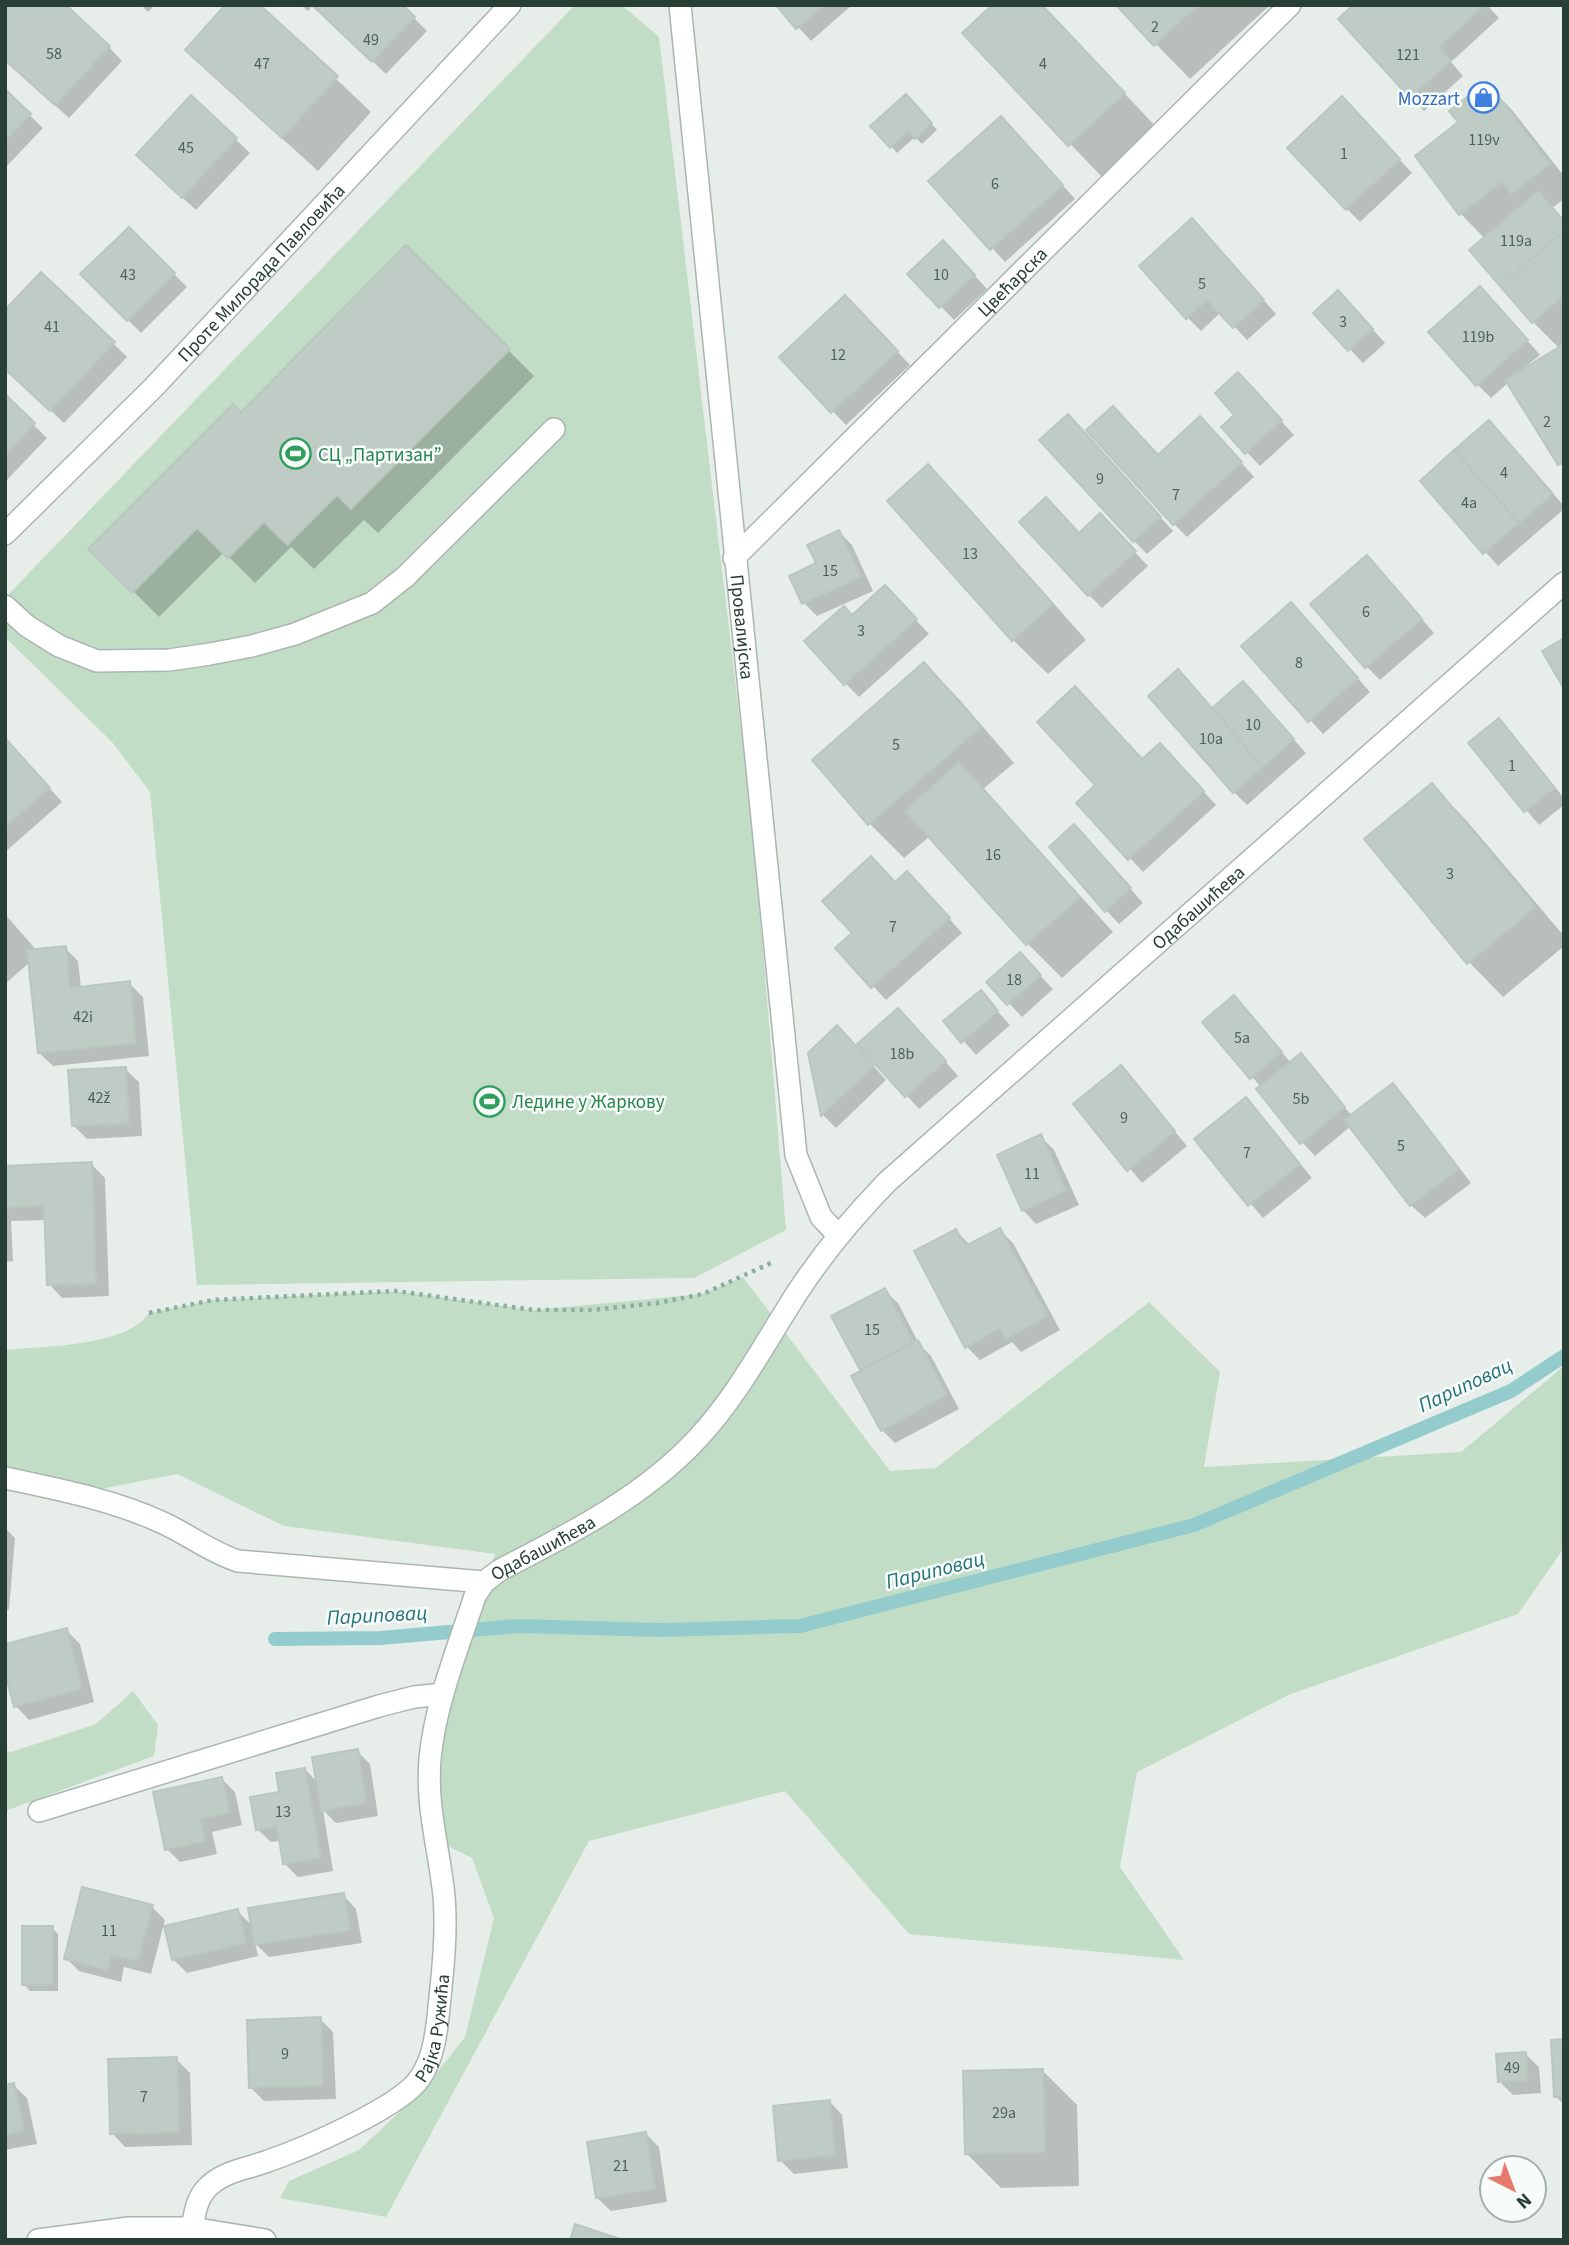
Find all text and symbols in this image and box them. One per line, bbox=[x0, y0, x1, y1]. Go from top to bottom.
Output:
house number: 2 bbox=[1151, 16, 1159, 38]
house number: 49 bbox=[363, 29, 379, 51]
house number: 58 bbox=[46, 43, 62, 65]
house number: 121 bbox=[1396, 44, 1420, 66]
house number: 47 bbox=[254, 53, 270, 75]
house number: 4 bbox=[1039, 53, 1047, 75]
shop icon: Mozzart bbox=[1466, 81, 1500, 115]
place label: Mozzart bbox=[1398, 86, 1461, 113]
house number: 119v bbox=[1468, 129, 1500, 151]
house number: 45 bbox=[178, 137, 194, 159]
house number: 1 bbox=[1340, 143, 1348, 165]
house number: 6 bbox=[991, 173, 999, 195]
street label: Проте Милорада Павловића bbox=[172, 178, 352, 369]
house number: 119a bbox=[1500, 230, 1532, 252]
street label: Цвећарска bbox=[972, 242, 1054, 324]
house number: 43 bbox=[120, 264, 136, 286]
house number: 10 bbox=[933, 264, 949, 286]
house number: 5 bbox=[1198, 273, 1206, 295]
house number: 3 bbox=[1339, 311, 1347, 333]
house number: 41 bbox=[44, 316, 60, 338]
house number: 119b bbox=[1462, 326, 1494, 348]
house number: 12 bbox=[830, 344, 846, 366]
house number: 2 bbox=[1543, 411, 1551, 433]
sports icon: СЦ „Партизан” bbox=[278, 437, 312, 471]
place label: СЦ „Партизан” bbox=[318, 442, 441, 469]
house number: 4 bbox=[1500, 462, 1508, 484]
house number: 9 bbox=[1096, 468, 1104, 490]
house number: 7 bbox=[1172, 484, 1180, 506]
house number: 4a bbox=[1461, 492, 1477, 514]
house number: 13 bbox=[962, 543, 978, 565]
house number: 15 bbox=[822, 560, 838, 582]
street label: Провалијска bbox=[723, 573, 760, 681]
house number: 6 bbox=[1362, 601, 1370, 623]
house number: 3 bbox=[857, 620, 865, 642]
house number: 8 bbox=[1295, 652, 1303, 674]
house number: 10 bbox=[1245, 714, 1261, 736]
house number: 10a bbox=[1199, 728, 1223, 750]
house number: 5 bbox=[892, 734, 900, 756]
house number: 1 bbox=[1508, 755, 1516, 777]
house number: 16 bbox=[985, 844, 1001, 866]
street label: Одабашићева bbox=[1146, 860, 1251, 957]
house number: 3 bbox=[1446, 863, 1454, 885]
house number: 7 bbox=[889, 916, 897, 938]
house number: 18 bbox=[1006, 969, 1022, 991]
house number: 42i bbox=[73, 1006, 93, 1028]
house number: 5a bbox=[1234, 1027, 1250, 1049]
house number: 18b bbox=[890, 1043, 915, 1065]
sports icon: Ледине у Жаркову bbox=[472, 1084, 506, 1118]
house number: 42ž bbox=[88, 1087, 111, 1109]
house number: 5b bbox=[1293, 1088, 1310, 1110]
place label: Ледине у Жаркову bbox=[512, 1089, 665, 1116]
house number: 9 bbox=[1120, 1107, 1128, 1129]
house number: 5 bbox=[1397, 1135, 1405, 1157]
house number: 7 bbox=[1243, 1142, 1251, 1164]
house number: 11 bbox=[1024, 1163, 1040, 1185]
house number: 15 bbox=[864, 1319, 880, 1341]
water label: Париповац bbox=[1413, 1350, 1517, 1420]
street label: Одабашићева bbox=[485, 1509, 601, 1588]
water label: Париповац bbox=[882, 1543, 988, 1597]
water label: Париповац bbox=[326, 1597, 428, 1633]
house number: 13 bbox=[275, 1801, 291, 1823]
house number: 11 bbox=[101, 1920, 117, 1942]
street label: Рајка Ружића bbox=[409, 1973, 457, 2088]
house number: 9 bbox=[281, 2043, 289, 2065]
house number: 49 bbox=[1504, 2057, 1520, 2079]
house number: 7 bbox=[140, 2086, 148, 2108]
house number: 29a bbox=[992, 2102, 1016, 2124]
north arrow bbox=[1478, 2154, 1548, 2224]
house number: 21 bbox=[613, 2155, 629, 2177]
text: N bbox=[1510, 2186, 1537, 2215]

